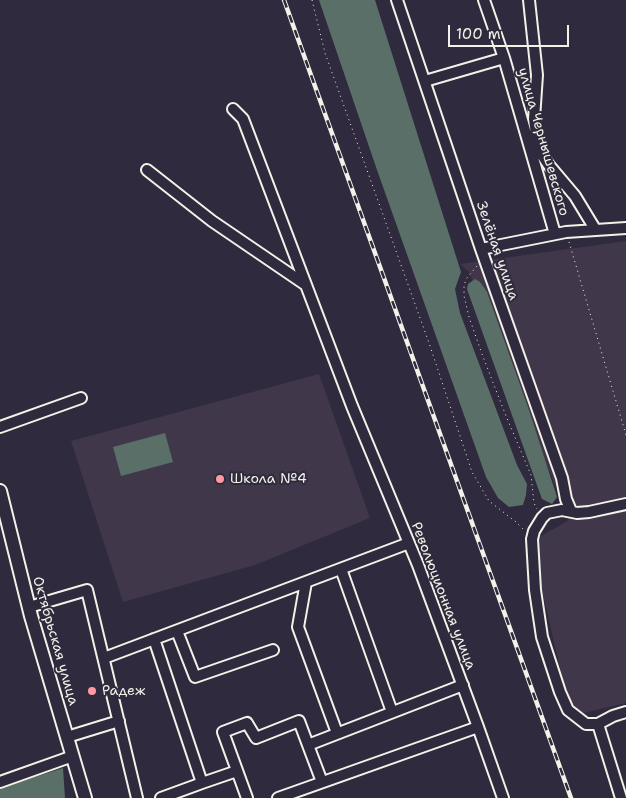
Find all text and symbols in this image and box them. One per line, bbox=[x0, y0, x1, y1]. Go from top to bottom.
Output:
scale bar bbox=[451, 15, 572, 47]
text: 100 m bbox=[456, 24, 501, 44]
street label: улица Чернышевского bbox=[514, 66, 572, 218]
street label: Зелёная улица bbox=[472, 199, 522, 303]
place label: Школа №4 bbox=[230, 471, 307, 487]
marker: Школа №4 bbox=[214, 473, 226, 485]
street label: Революционная улица bbox=[407, 520, 479, 672]
street label: Октябрьская улица bbox=[29, 575, 81, 707]
place label: Радеж bbox=[102, 683, 145, 699]
marker: Радеж bbox=[86, 685, 98, 697]

